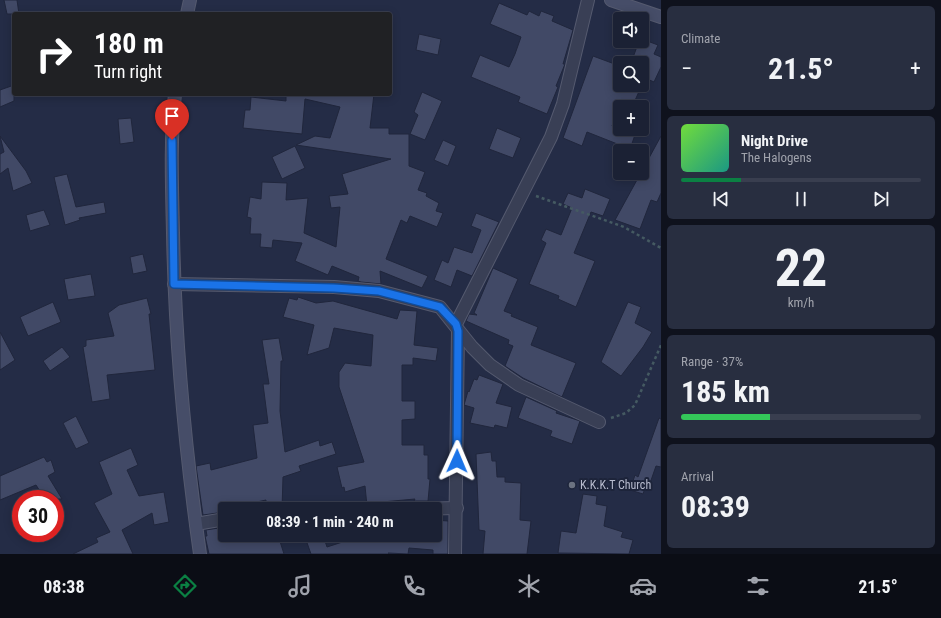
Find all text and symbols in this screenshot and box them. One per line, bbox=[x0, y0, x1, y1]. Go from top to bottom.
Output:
map controls bbox=[613, 12, 649, 180]
button: sound bbox=[613, 12, 649, 48]
text: 180 m bbox=[94, 27, 164, 60]
icon: right bbox=[28, 28, 80, 80]
text: Climate bbox=[681, 31, 720, 46]
text: 21.5° bbox=[768, 51, 834, 86]
button: search bbox=[613, 56, 649, 92]
text: − bbox=[681, 56, 692, 81]
text: + bbox=[910, 56, 921, 81]
text: Turn right bbox=[94, 61, 162, 82]
pin bbox=[155, 99, 189, 140]
button: + bbox=[613, 100, 649, 136]
icon: arrive bbox=[161, 105, 183, 127]
text: Night Drive bbox=[741, 132, 808, 150]
button: − bbox=[613, 144, 649, 180]
text: The Halogens bbox=[741, 150, 812, 165]
icon: previous bbox=[710, 188, 732, 210]
icon: pause bbox=[790, 188, 812, 210]
icon: next bbox=[870, 188, 892, 210]
text: 22 bbox=[775, 238, 827, 299]
text: km/h bbox=[788, 295, 814, 310]
text: Range · 37% bbox=[681, 354, 743, 369]
text: 185 km bbox=[681, 374, 770, 409]
position arrow bbox=[436, 440, 478, 482]
text: Arrival bbox=[681, 469, 714, 484]
place label: K.K.K.T Church bbox=[580, 478, 651, 492]
marker: K.K.K.T Church bbox=[567, 480, 577, 490]
text: 08:39 bbox=[681, 489, 750, 524]
speed limit sign: 30 bbox=[12, 490, 64, 542]
text: 08:39 · 1 min · 240 m bbox=[266, 513, 394, 531]
icon: directions bbox=[171, 572, 199, 600]
icon: music bbox=[286, 572, 314, 600]
icon: phone bbox=[400, 572, 428, 600]
icon: climate bbox=[515, 572, 543, 600]
icon: car bbox=[629, 572, 657, 600]
icon: filters bbox=[744, 572, 772, 600]
text: 08:38 bbox=[43, 576, 85, 597]
text: 21.5° bbox=[858, 576, 898, 597]

